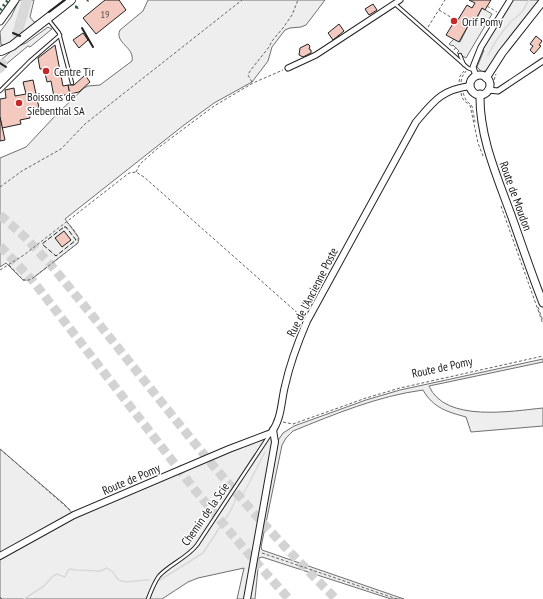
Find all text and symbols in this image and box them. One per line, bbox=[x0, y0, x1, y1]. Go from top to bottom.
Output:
house number: 19 bbox=[101, 8, 110, 21]
place label: Orif Pomy bbox=[462, 14, 503, 29]
marker: Orif Pomy bbox=[449, 16, 459, 26]
place label: Centre Tir bbox=[54, 64, 95, 79]
marker: Centre Tir bbox=[41, 66, 51, 76]
place label: Boissons de Siebenthal SA bbox=[27, 89, 85, 118]
marker: Boissons de Siebenthal SA bbox=[14, 98, 24, 108]
street label: Route de Moudon bbox=[497, 159, 535, 233]
street label: Rue de l'Ancienne Poste bbox=[283, 245, 341, 339]
street label: Route de Pomy bbox=[410, 353, 474, 381]
street label: Route de Pomy bbox=[100, 460, 163, 498]
street label: Chemin de la Scie bbox=[178, 479, 232, 549]

